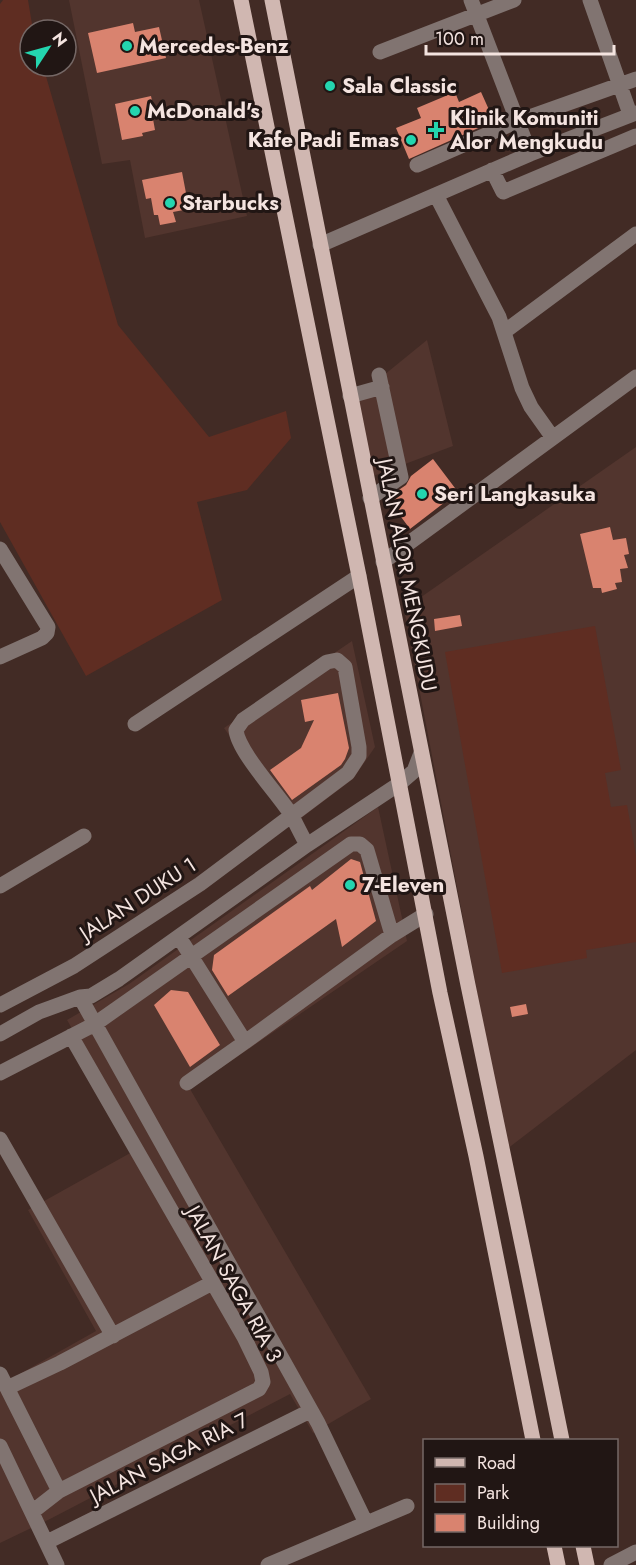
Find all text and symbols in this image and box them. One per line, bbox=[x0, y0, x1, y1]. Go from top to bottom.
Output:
north arrow bbox=[18, 18, 78, 78]
scale bar bbox=[426, 18, 614, 56]
text: 100 m bbox=[435, 26, 484, 52]
text: N bbox=[47, 28, 73, 51]
place label: Mercedes-Benz bbox=[139, 31, 289, 61]
marker: Mercedes-Benz bbox=[120, 39, 134, 53]
place label: Sala Classic bbox=[342, 71, 457, 101]
marker: Sala Classic bbox=[323, 79, 337, 93]
place label: McDonald's bbox=[147, 96, 260, 126]
place label: Klinik Komuniti Alor Mengkudu bbox=[449, 103, 603, 157]
marker: McDonald's bbox=[128, 104, 142, 118]
marker: Klinik Komuniti Alor Mengkudu bbox=[427, 121, 445, 139]
place label: Kafe Padi Emas bbox=[248, 125, 399, 155]
marker: Kafe Padi Emas bbox=[404, 133, 418, 147]
place label: Starbucks bbox=[182, 188, 279, 218]
marker: Starbucks bbox=[163, 196, 177, 210]
street label: JALAN ALOR MENGKUDU bbox=[369, 453, 444, 694]
place label: Seri Langkasuka bbox=[434, 479, 596, 509]
marker: Seri Langkasuka bbox=[415, 487, 429, 501]
street label: JALAN DUKU 1 bbox=[71, 850, 202, 950]
place label: 7-Eleven bbox=[362, 870, 444, 900]
marker: 7-Eleven bbox=[343, 878, 357, 892]
street label: JALAN SAGA RIA 3 bbox=[177, 1198, 289, 1368]
street label: JALAN SAGA RIA 7 bbox=[82, 1405, 253, 1512]
legend bbox=[423, 1439, 618, 1547]
text: Road bbox=[477, 1450, 516, 1476]
text: Park bbox=[477, 1480, 509, 1506]
text: Building bbox=[477, 1510, 540, 1536]

